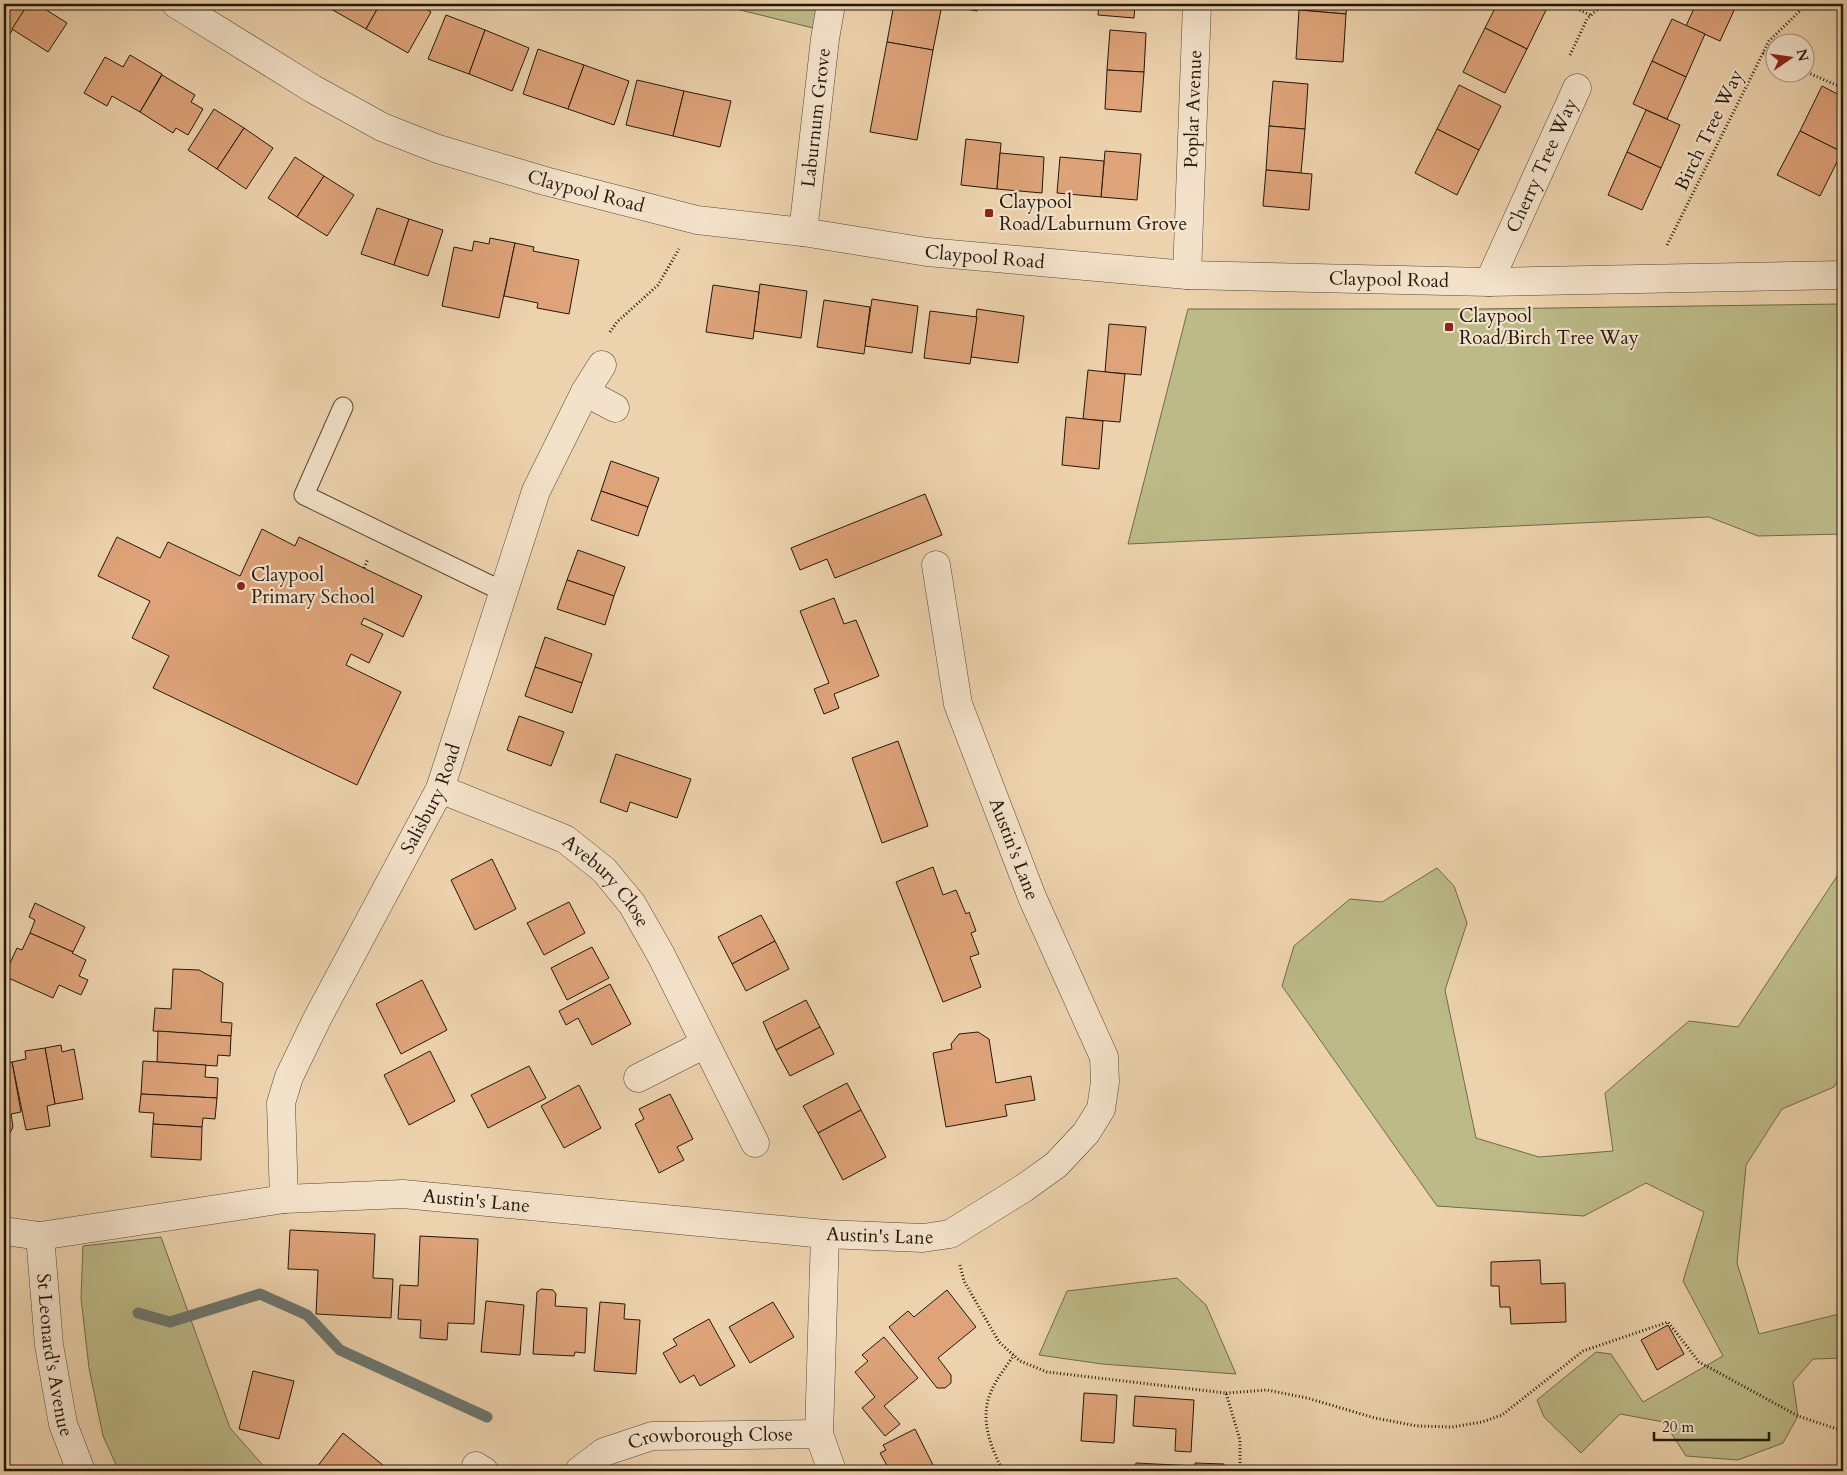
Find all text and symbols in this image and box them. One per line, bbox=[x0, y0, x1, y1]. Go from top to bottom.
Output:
north arrow bbox=[1764, 32, 1814, 82]
street label: Laburnum Grove bbox=[795, 47, 837, 189]
text: N bbox=[1792, 47, 1813, 63]
street label: Poplar Avenue bbox=[1178, 49, 1208, 169]
street label: Birch Tree Way bbox=[1668, 65, 1750, 195]
street label: Cherry Tree Way bbox=[1500, 94, 1584, 237]
street label: Claypool Road bbox=[524, 163, 647, 219]
place label: Claypool Road/Laburnum Grove bbox=[999, 189, 1187, 237]
marker: Claypool Road/Laburnum Grove bbox=[983, 207, 995, 219]
street label: Claypool Road bbox=[924, 239, 1046, 275]
street label: Claypool Road bbox=[1329, 265, 1449, 294]
place label: Claypool Road/Birch Tree Way bbox=[1459, 303, 1639, 351]
marker: Claypool Road/Birch Tree Way bbox=[1443, 321, 1455, 333]
place label: Claypool Primary School bbox=[251, 562, 375, 610]
marker: Claypool Primary School bbox=[235, 580, 247, 592]
street label: Salisbury Road bbox=[395, 740, 467, 859]
street label: Austin's Lane bbox=[983, 794, 1045, 904]
street label: Avebury Close bbox=[557, 829, 656, 932]
street label: Austin's Lane bbox=[422, 1183, 531, 1219]
street label: Austin's Lane bbox=[826, 1221, 935, 1251]
street label: St Leonard's Avenue bbox=[30, 1272, 80, 1441]
scale bar bbox=[1654, 1410, 1770, 1442]
text: 20 m bbox=[1662, 1417, 1694, 1437]
street label: Crowborough Close bbox=[624, 1421, 793, 1456]

